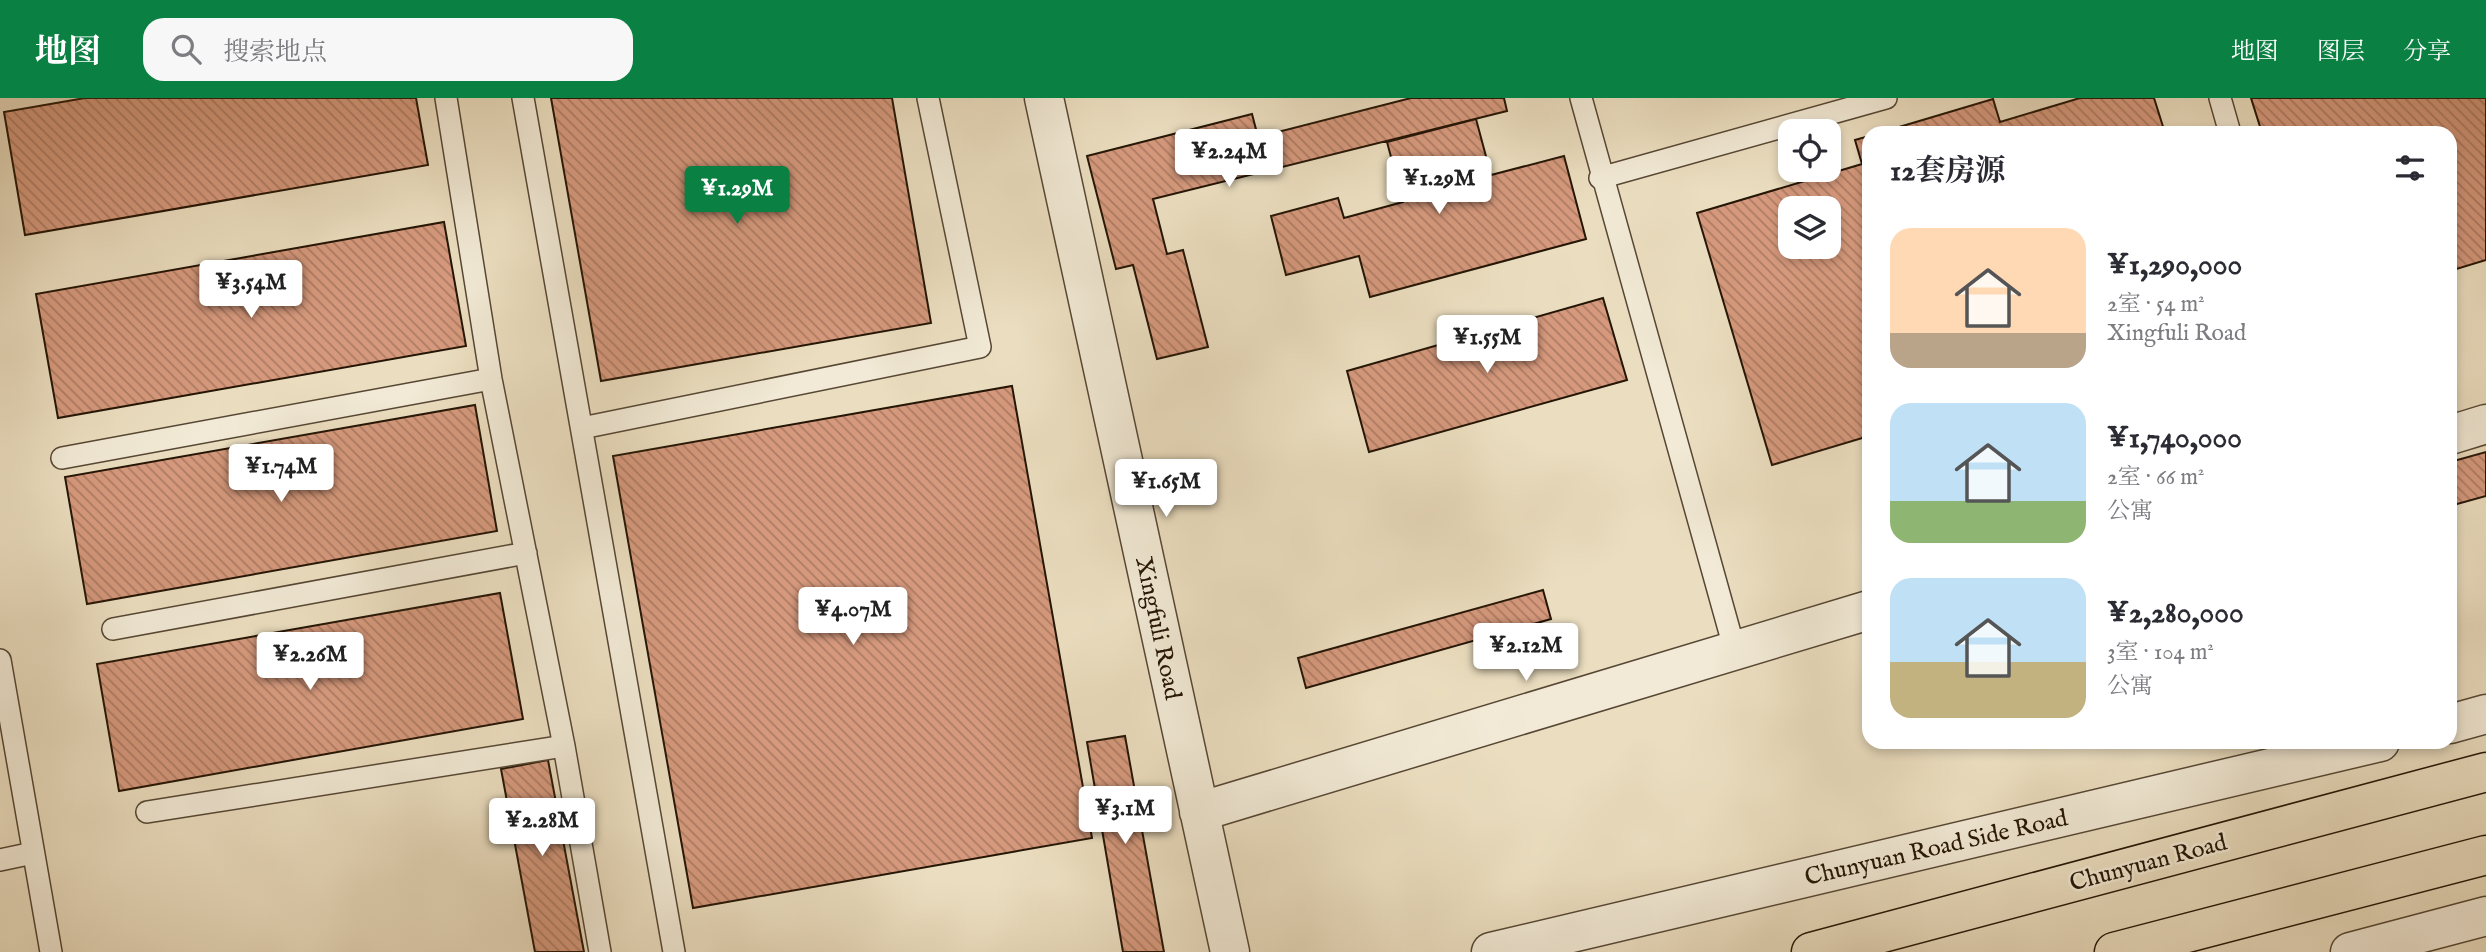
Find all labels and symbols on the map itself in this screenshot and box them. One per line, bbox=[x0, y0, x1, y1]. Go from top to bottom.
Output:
pin: ¥2.24M bbox=[1172, 130, 1286, 189]
pin: ¥1.29M bbox=[1382, 156, 1496, 216]
pin: ¥1.29M bbox=[680, 166, 794, 226]
pin: ¥3.54M bbox=[194, 260, 308, 320]
pin: ¥1.55M bbox=[1430, 316, 1544, 375]
pin: ¥1.74M bbox=[224, 444, 338, 504]
pin: ¥1.65M bbox=[1109, 460, 1223, 519]
street label: Xingfuli Road bbox=[1127, 554, 1188, 703]
pin: ¥4.07M bbox=[796, 588, 910, 647]
pin: ¥2.12M bbox=[1469, 624, 1583, 683]
pin: ¥2.26M bbox=[253, 632, 367, 692]
pin: ¥3.1M bbox=[1076, 786, 1174, 846]
pin: ¥2.28M bbox=[485, 798, 599, 858]
street label: Chunyuan Road Side Road bbox=[1802, 803, 2071, 894]
street label: Chunyuan Road bbox=[2066, 827, 2231, 899]

